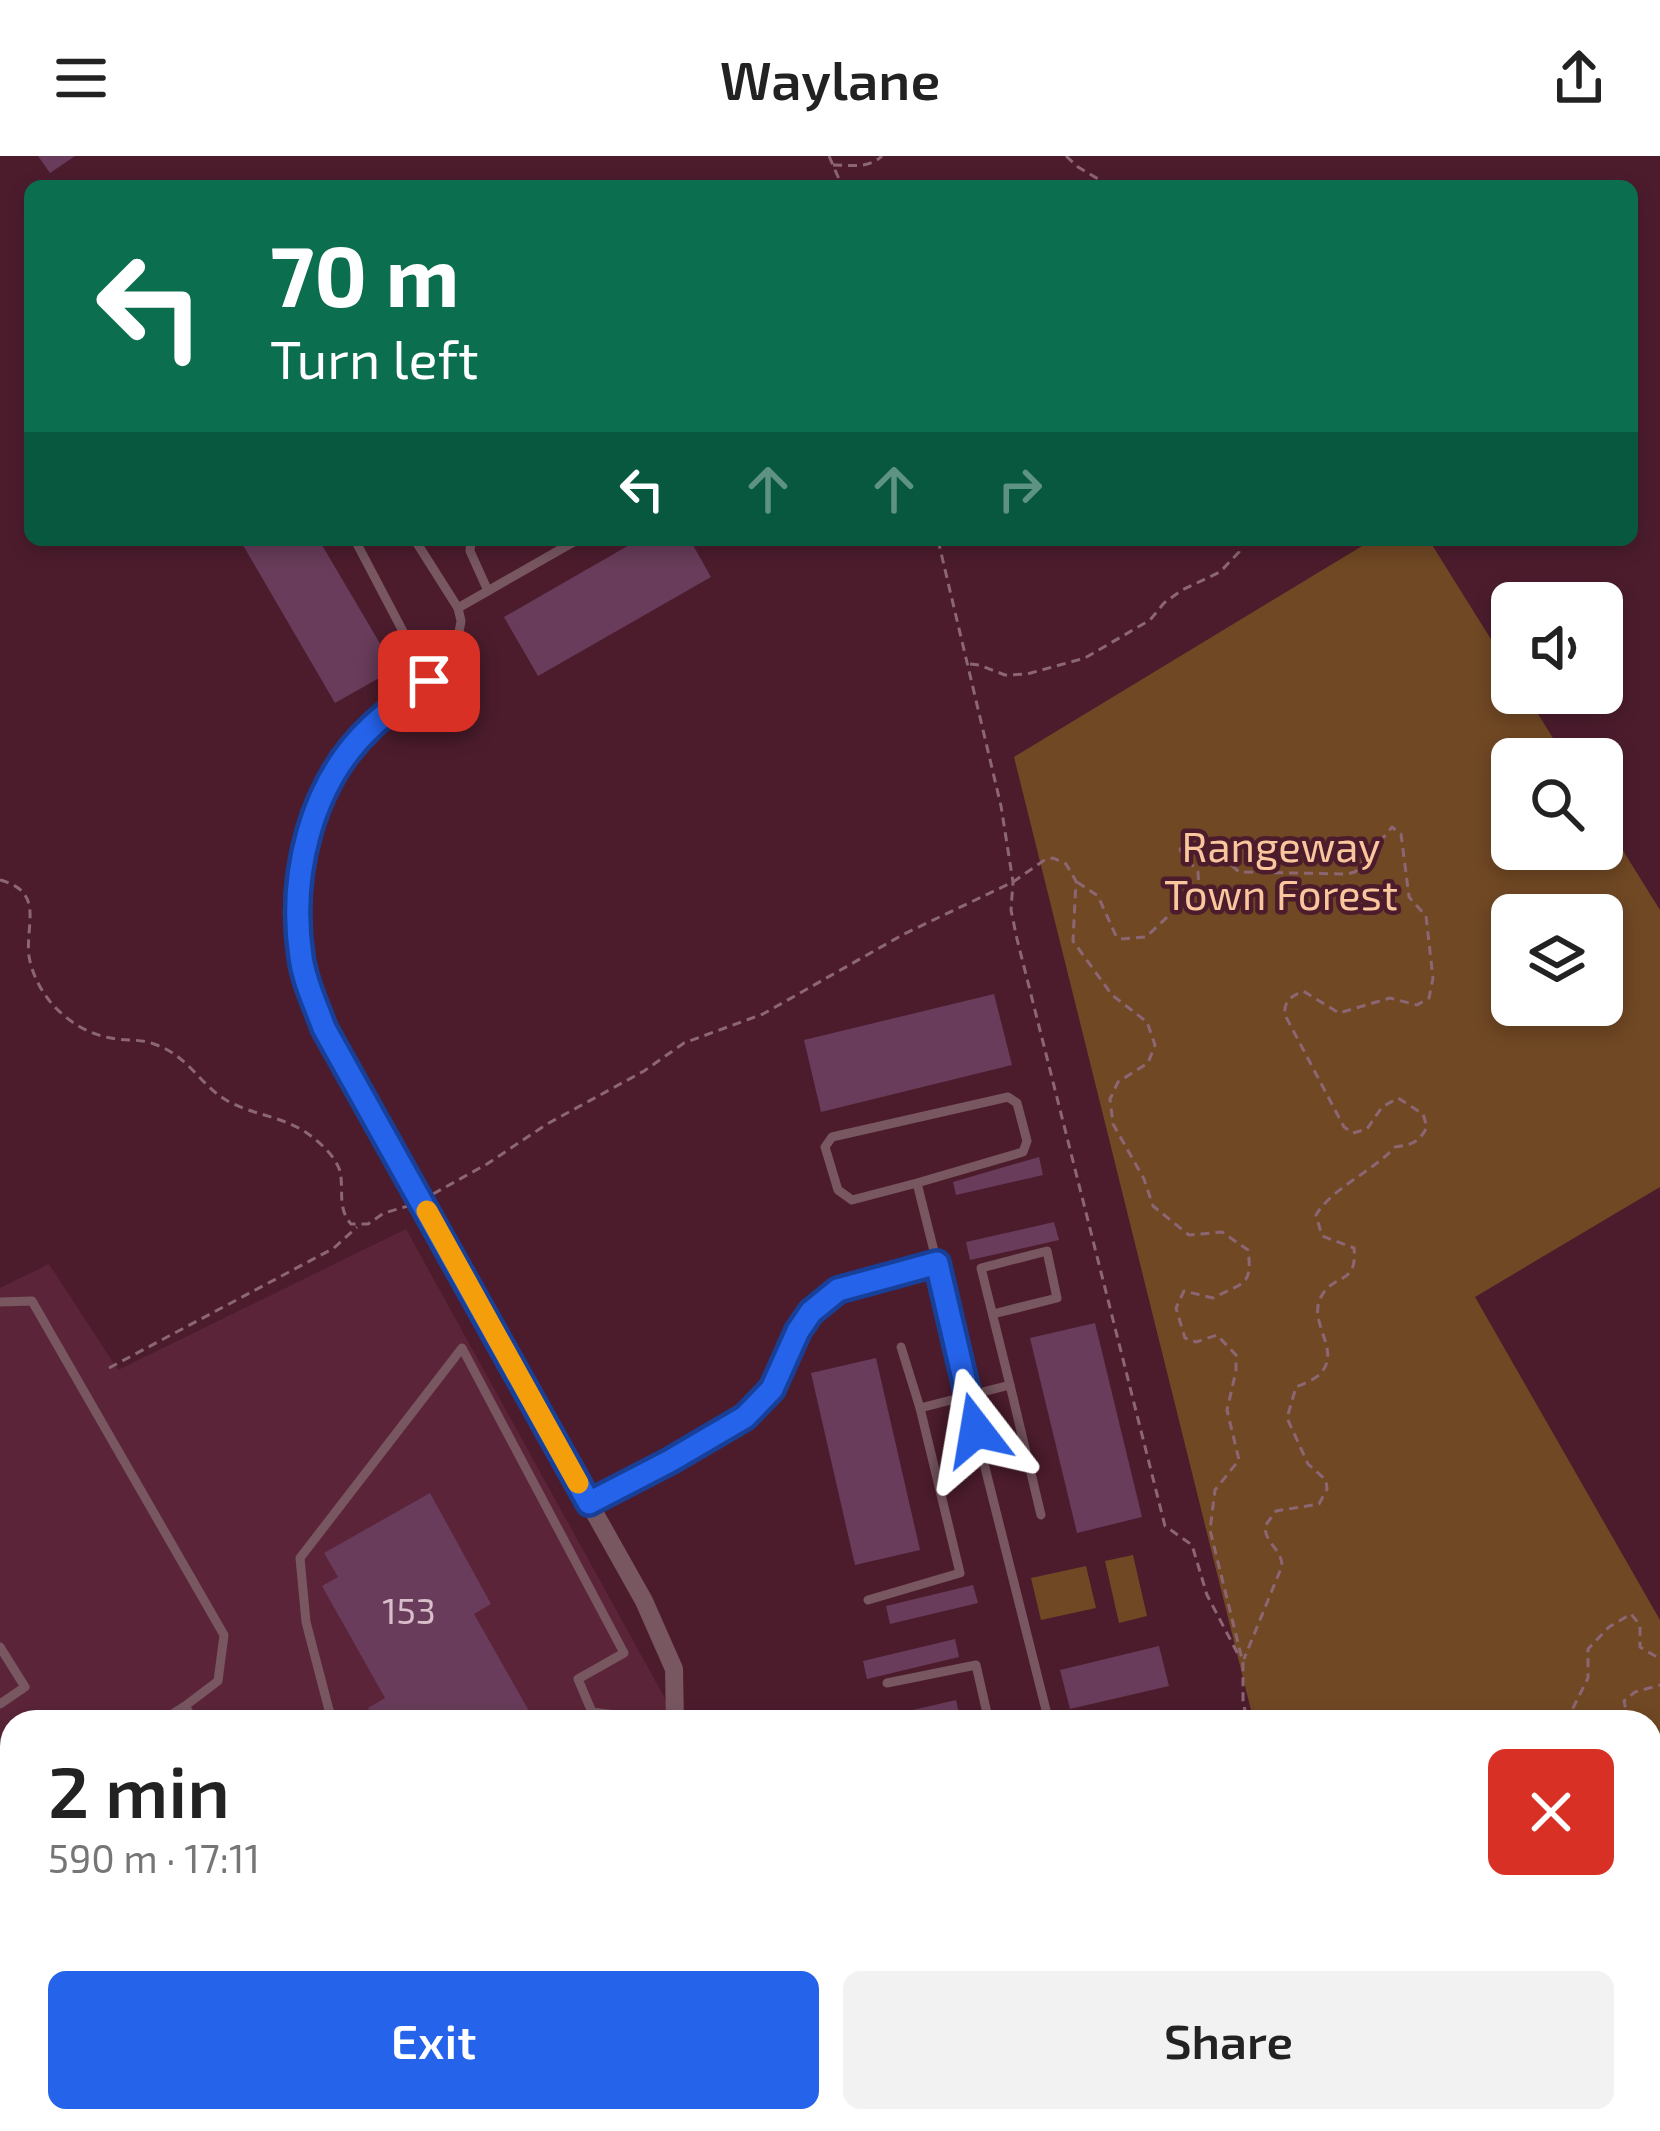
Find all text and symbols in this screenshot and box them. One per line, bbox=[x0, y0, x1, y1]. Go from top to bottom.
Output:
icon: menu bbox=[48, 45, 114, 111]
icon: share bbox=[1546, 45, 1612, 111]
text: Waylane bbox=[720, 46, 940, 111]
text: 70 m bbox=[270, 223, 460, 324]
icon: left bbox=[72, 228, 228, 384]
text: Turn left bbox=[270, 325, 479, 390]
icon: left bbox=[609, 456, 675, 522]
icon: ahead bbox=[735, 456, 801, 522]
icon: ahead bbox=[861, 456, 927, 522]
icon: right bbox=[987, 456, 1053, 522]
map controls bbox=[1491, 582, 1623, 1026]
button: sound bbox=[1491, 582, 1623, 714]
pin bbox=[378, 630, 480, 732]
icon: arrive bbox=[396, 648, 462, 714]
button: search bbox=[1491, 738, 1623, 870]
park label: Rangeway Town Forest bbox=[1164, 820, 1398, 918]
button: layers bbox=[1491, 894, 1623, 1026]
position arrow bbox=[913, 1367, 1039, 1493]
house number: 153 bbox=[382, 1588, 436, 1631]
text: 2 min bbox=[48, 1746, 230, 1832]
button: close bbox=[1488, 1749, 1614, 1875]
text: 590 m · 17:11 bbox=[48, 1834, 260, 1881]
button: Exit bbox=[48, 1971, 819, 2109]
button: Share bbox=[843, 1971, 1614, 2109]

